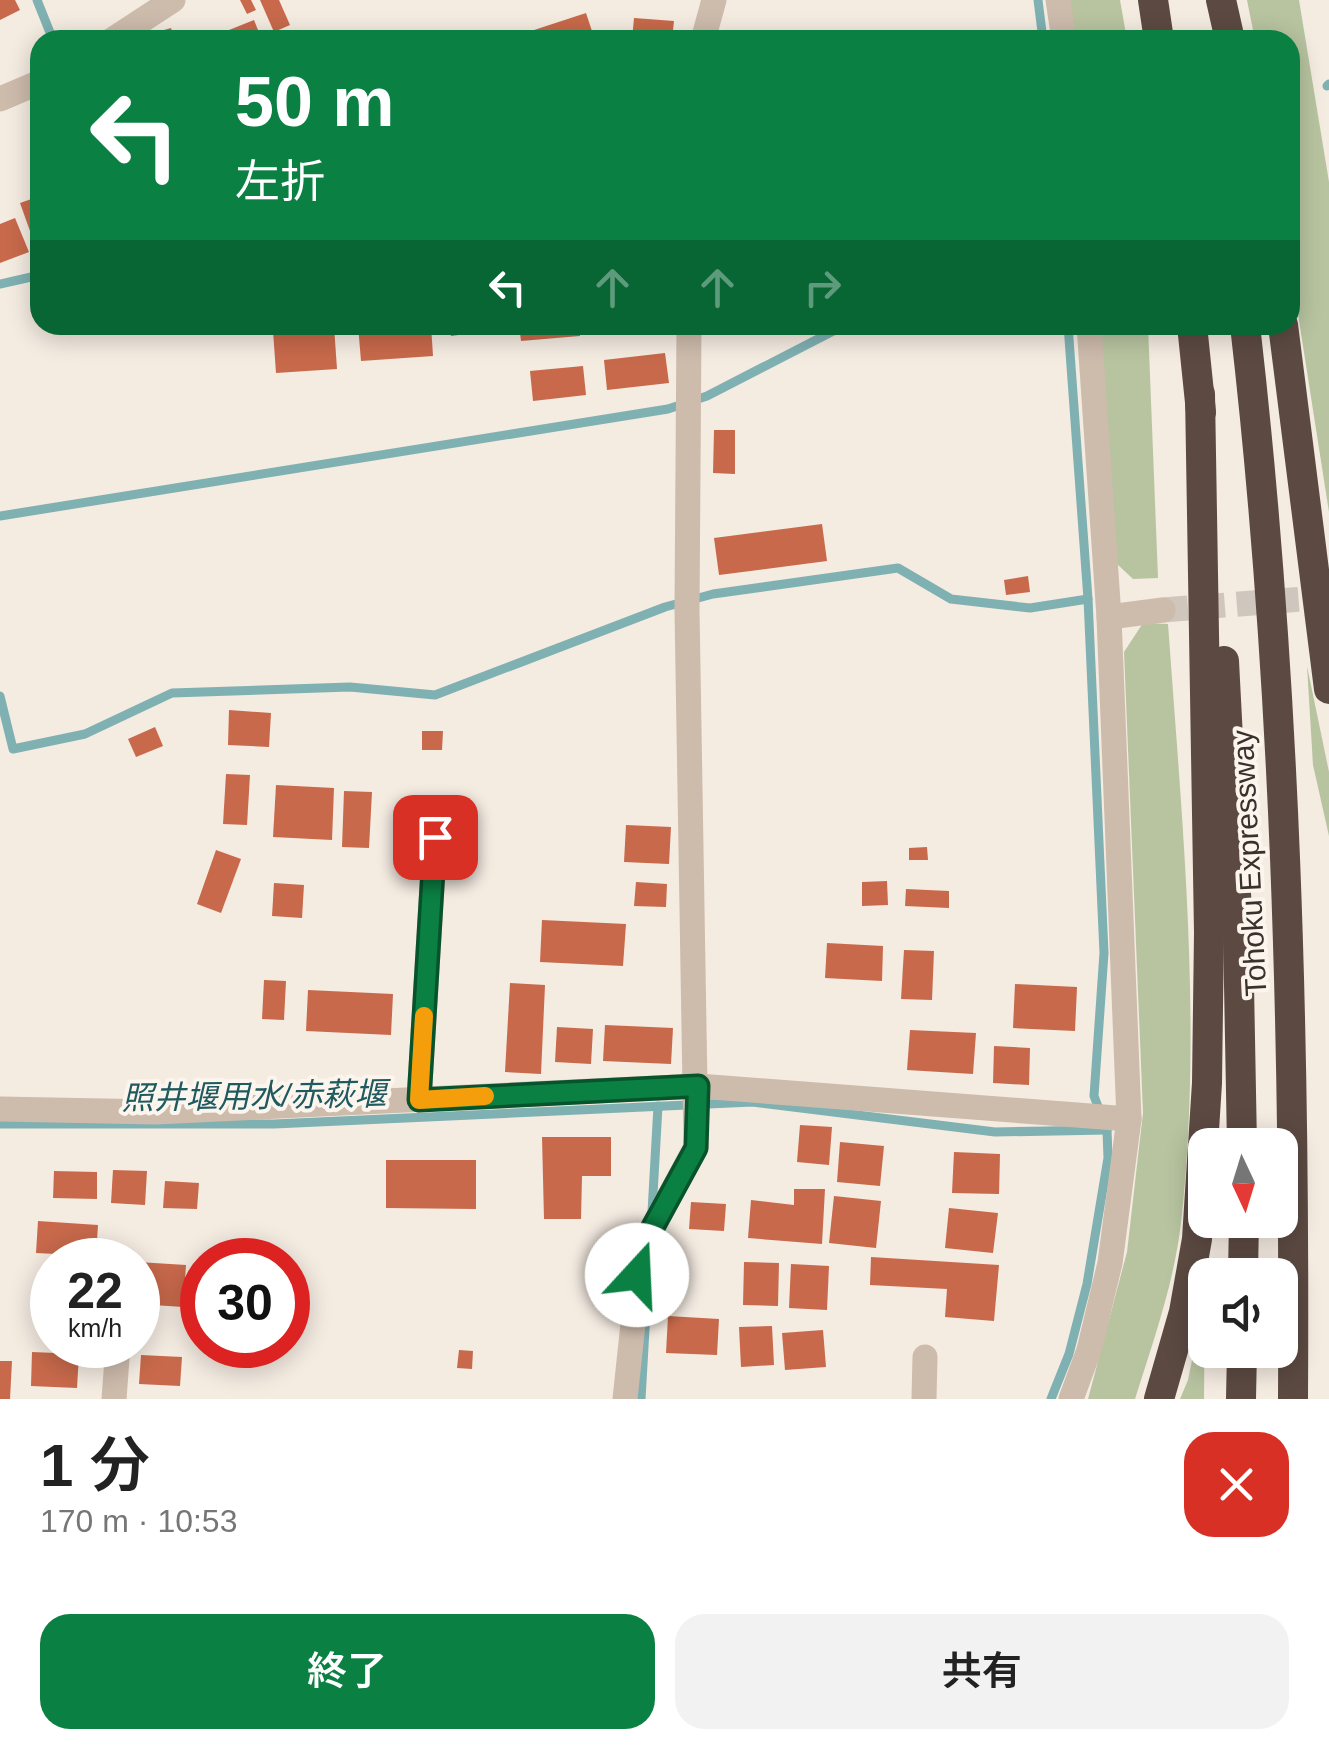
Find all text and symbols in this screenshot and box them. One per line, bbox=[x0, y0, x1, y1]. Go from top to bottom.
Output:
text: 50 m bbox=[235, 63, 395, 141]
icon: left bbox=[70, 70, 200, 200]
text: 左折 bbox=[235, 156, 325, 207]
icon: left bbox=[480, 260, 535, 315]
icon: ahead bbox=[585, 260, 640, 315]
icon: ahead bbox=[690, 260, 745, 315]
icon: right bbox=[795, 260, 850, 315]
street label: Tohoku Expressway bbox=[1226, 729, 1272, 997]
pin bbox=[393, 795, 478, 880]
icon: arrive bbox=[408, 810, 463, 865]
water label: 照井堰用水/赤萩堰 bbox=[121, 1076, 392, 1116]
north arrow bbox=[1188, 1128, 1298, 1238]
map controls bbox=[1188, 1128, 1298, 1368]
position arrow bbox=[585, 1223, 689, 1327]
speed limit sign: 30 bbox=[180, 1238, 310, 1368]
button: sound bbox=[1188, 1258, 1298, 1368]
text: 22 bbox=[67, 1263, 123, 1319]
text: km/h bbox=[68, 1314, 122, 1342]
text: 1 分 bbox=[40, 1432, 150, 1499]
button: close bbox=[1184, 1432, 1289, 1537]
text: 170 m · 10:53 bbox=[40, 1503, 237, 1539]
button: 終了 bbox=[40, 1614, 655, 1729]
button: 共有 bbox=[675, 1614, 1289, 1729]

